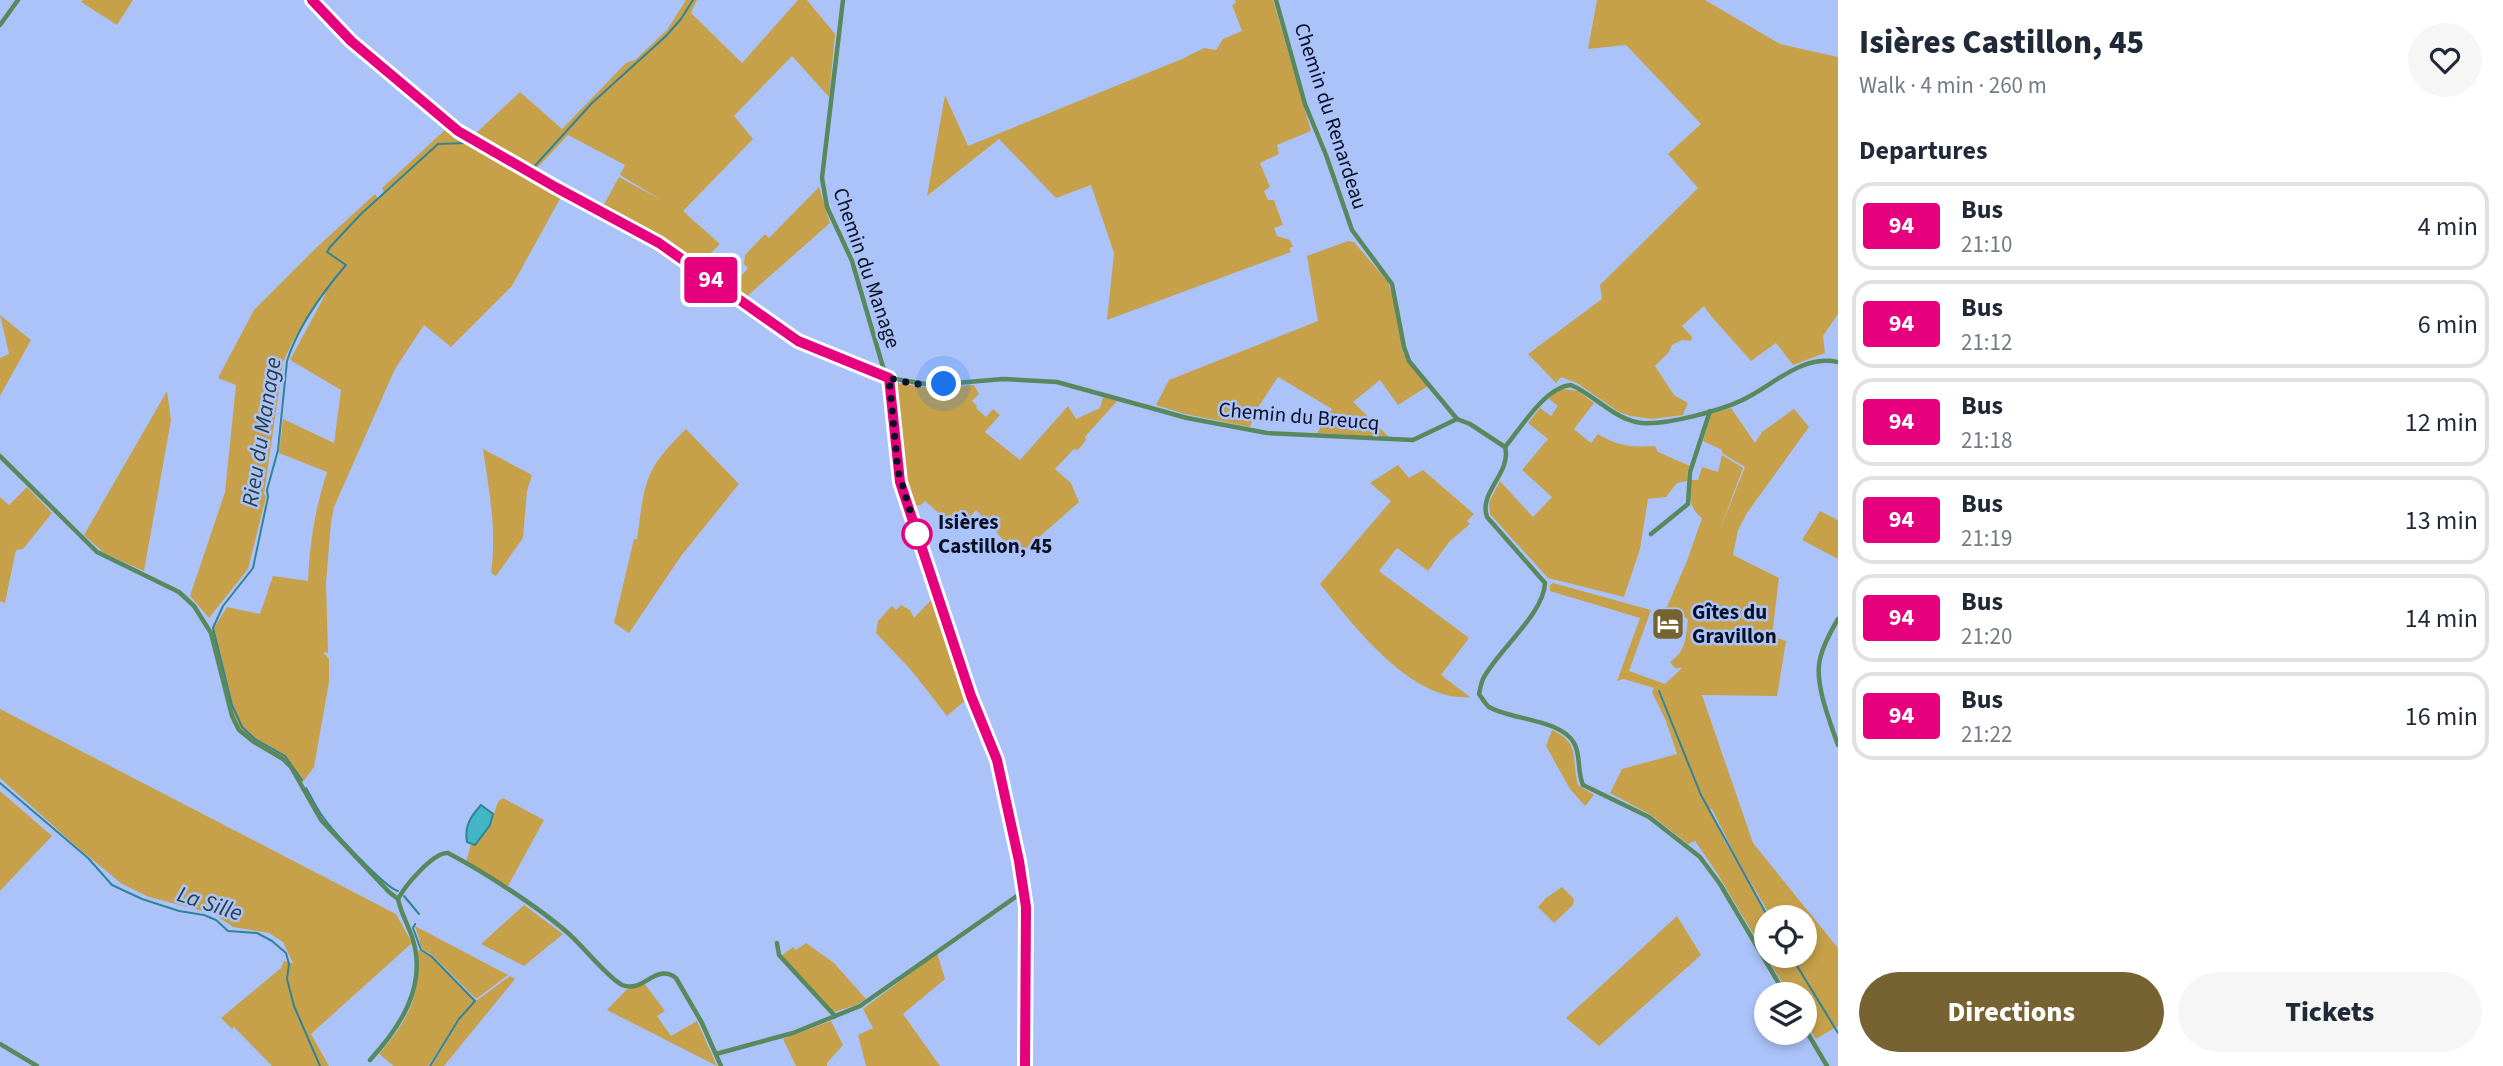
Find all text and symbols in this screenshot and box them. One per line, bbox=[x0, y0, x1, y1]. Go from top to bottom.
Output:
street label: Chemin du Renardeau bbox=[1287, 19, 1375, 213]
text: Isières Castillon, 45 bbox=[1859, 19, 2144, 66]
button: heart bbox=[2408, 23, 2482, 97]
text: Walk · 4 min · 260 m bbox=[1859, 69, 2047, 102]
text: Departures bbox=[1859, 132, 1987, 169]
street label: Chemin du Manage bbox=[825, 184, 909, 352]
text: Bus bbox=[1961, 191, 2003, 228]
text: 94 bbox=[1889, 208, 1914, 243]
text: 4 min bbox=[2418, 208, 2478, 245]
text: 21:10 bbox=[1961, 228, 2012, 261]
line badge: 94 bbox=[680, 257, 742, 303]
text: 94 bbox=[698, 262, 724, 297]
text: Bus bbox=[1961, 289, 2003, 326]
text: 94 bbox=[1889, 306, 1914, 341]
text: 6 min bbox=[2418, 306, 2478, 343]
text: 21:12 bbox=[1961, 326, 2012, 359]
water label: Rieu du Manage bbox=[233, 355, 290, 509]
your location bbox=[926, 366, 961, 401]
text: Bus bbox=[1961, 387, 2003, 424]
street label: Chemin du Breucq bbox=[1217, 394, 1381, 438]
text: 94 bbox=[1889, 404, 1914, 439]
text: 12 min bbox=[2405, 404, 2478, 441]
text: 21:18 bbox=[1961, 424, 2012, 457]
text: Bus bbox=[1961, 485, 2003, 522]
text: 94 bbox=[1889, 502, 1914, 537]
text: 13 min bbox=[2405, 502, 2478, 539]
place label: Isières Castillon, 45 bbox=[938, 507, 1052, 561]
marker: Isières Castillon, 45 bbox=[902, 519, 932, 549]
text: 21:19 bbox=[1961, 522, 2012, 555]
text: Bus bbox=[1961, 583, 2003, 620]
place label: Gîtes du Gravillon bbox=[1692, 597, 1777, 651]
text: 94 bbox=[1889, 600, 1914, 635]
text: 14 min bbox=[2405, 600, 2478, 637]
hotel icon: Gîtes du Gravillon bbox=[1649, 605, 1687, 643]
text: 21:20 bbox=[1961, 620, 2012, 653]
text: Bus bbox=[1961, 681, 2003, 718]
text: 94 bbox=[1889, 698, 1914, 733]
text: 16 min bbox=[2405, 698, 2478, 735]
text: 21:22 bbox=[1961, 718, 2012, 751]
water label: La Sille bbox=[173, 877, 247, 929]
map controls bbox=[1754, 905, 1817, 1045]
button: locate bbox=[1754, 905, 1817, 968]
button: Directions bbox=[1859, 972, 2164, 1052]
button: Tickets bbox=[2178, 972, 2482, 1052]
button: layers bbox=[1754, 982, 1817, 1045]

